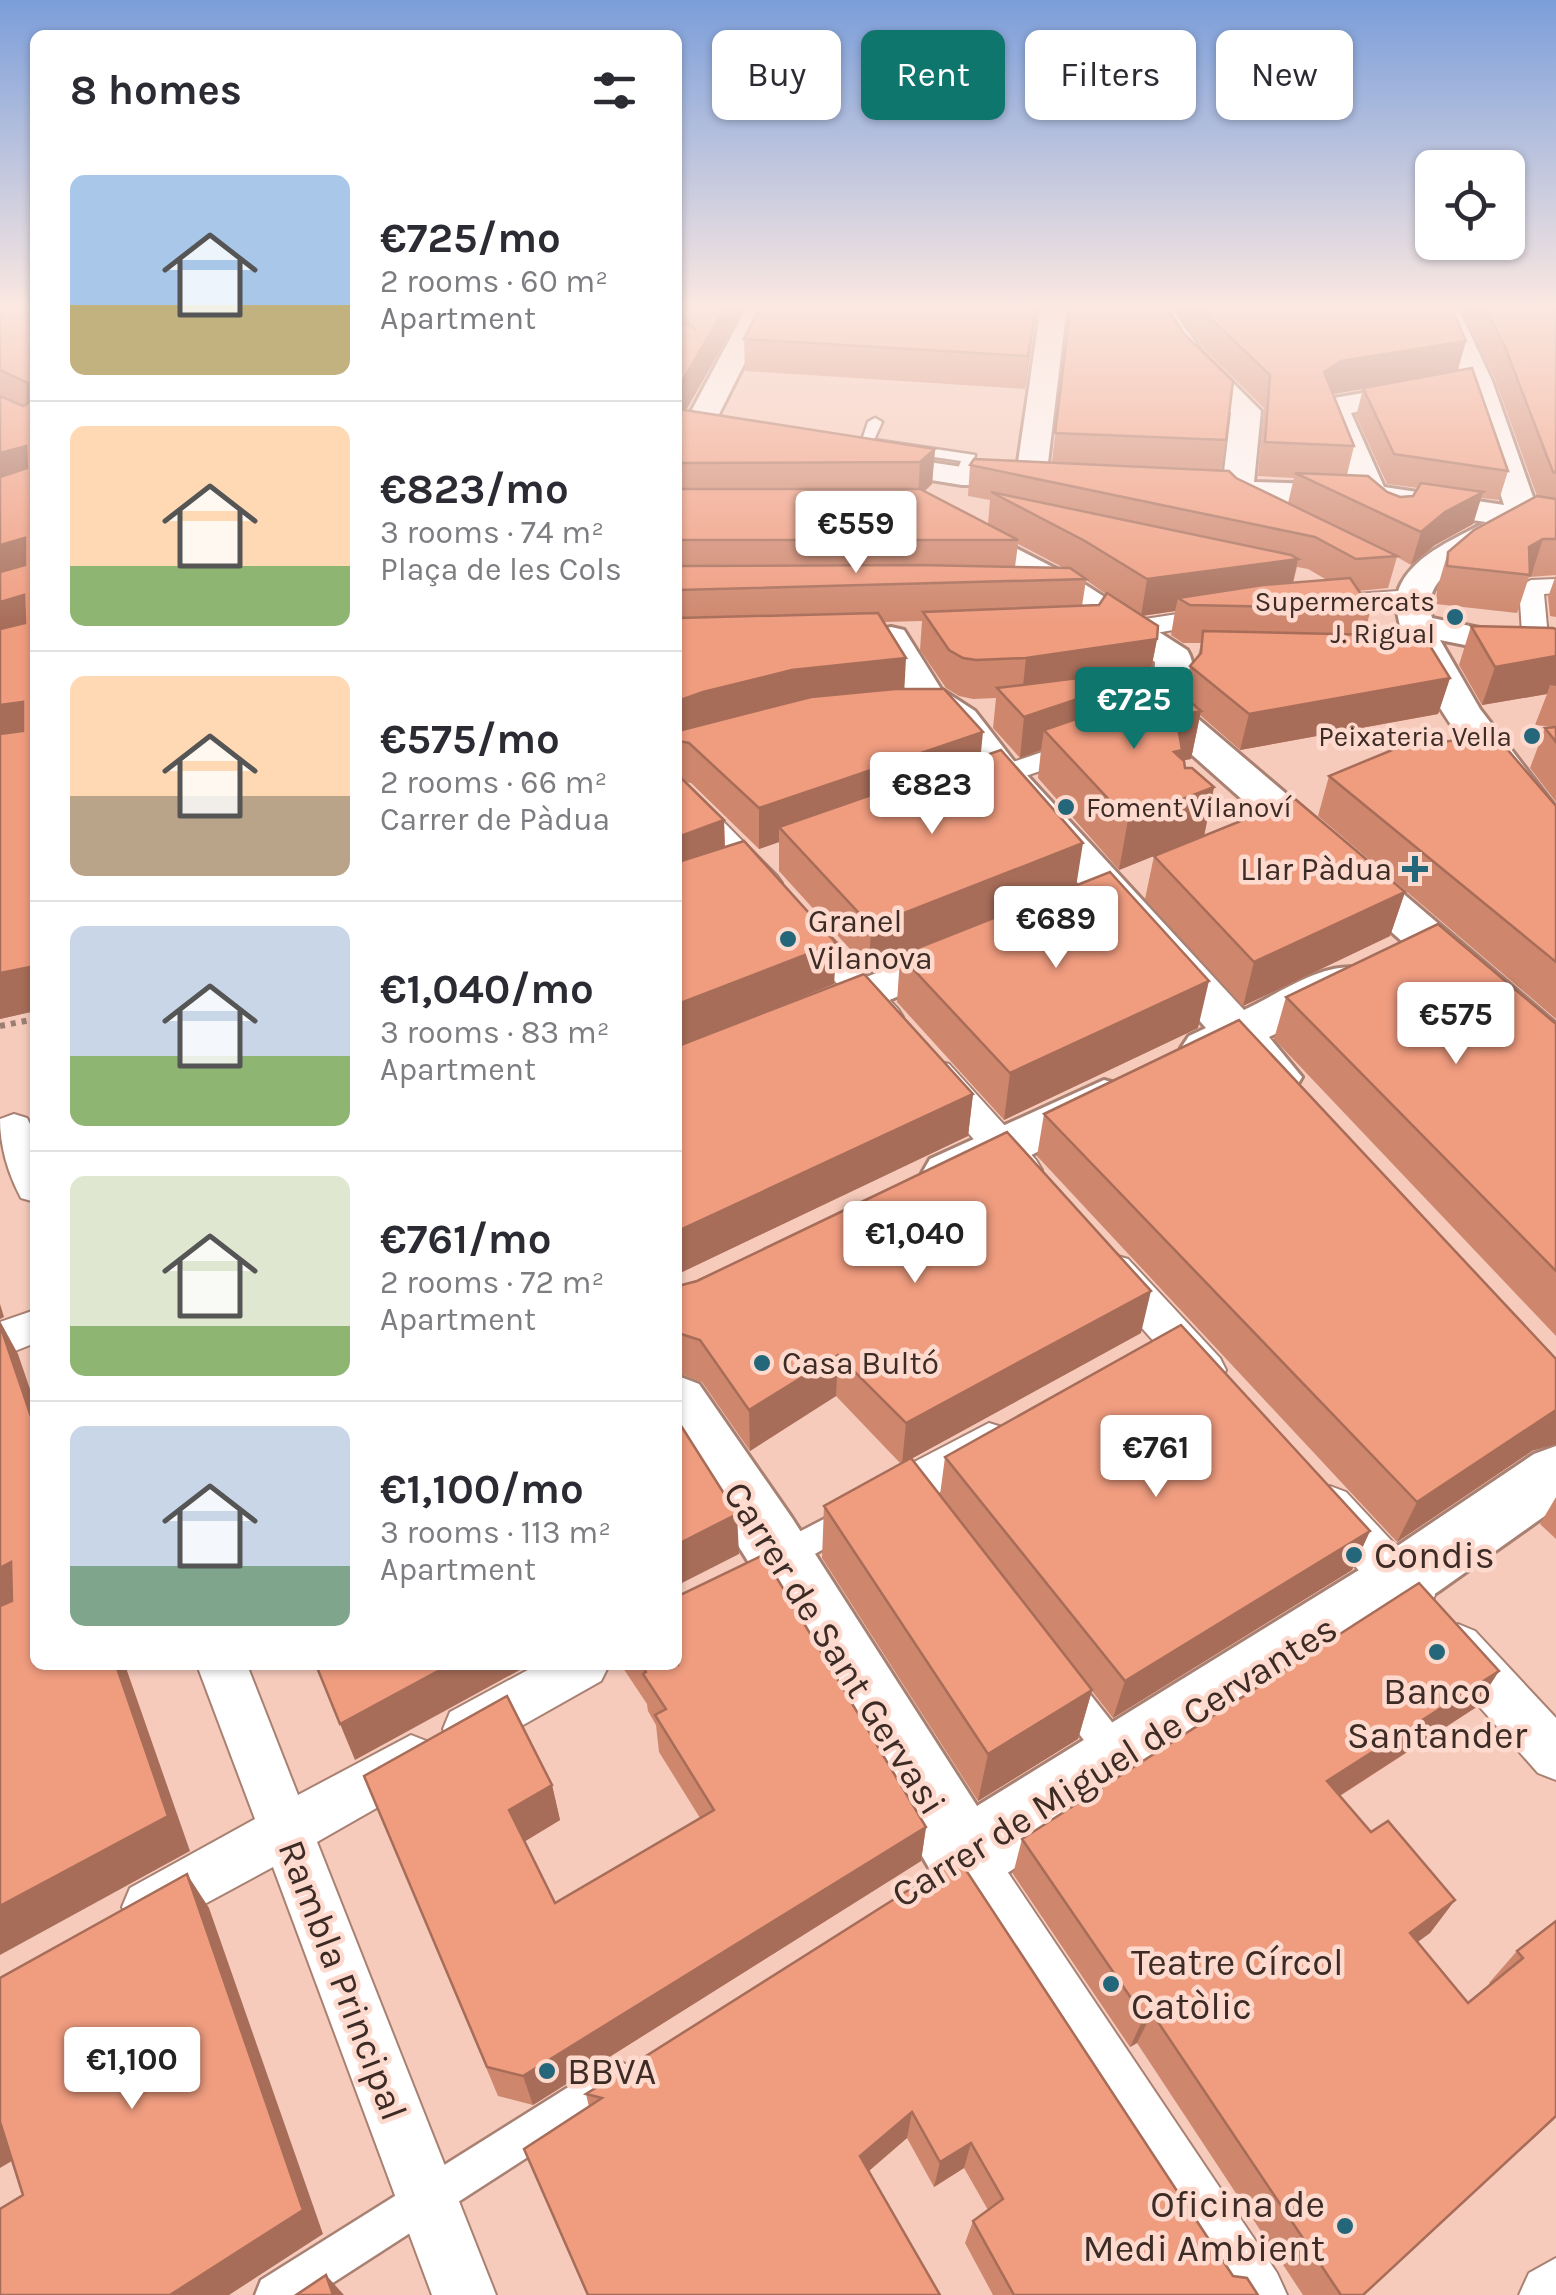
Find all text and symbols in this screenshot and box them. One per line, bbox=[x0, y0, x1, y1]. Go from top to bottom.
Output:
chip: Buy bbox=[712, 30, 841, 120]
chip: Rent bbox=[861, 30, 1005, 120]
chip: Filters bbox=[1025, 30, 1196, 120]
chip: New bbox=[1216, 30, 1353, 120]
icon: filters bbox=[587, 63, 642, 118]
text: 8 homes bbox=[70, 65, 242, 115]
map controls bbox=[1415, 150, 1525, 260]
button: locate bbox=[1415, 150, 1525, 260]
text: €725/mo bbox=[380, 213, 561, 263]
icon: home bbox=[150, 215, 270, 335]
text: 2 rooms · 60 m² bbox=[380, 263, 608, 300]
text: Apartment bbox=[380, 300, 536, 337]
text: €823/mo bbox=[380, 464, 569, 514]
icon: home bbox=[150, 466, 270, 586]
pin: €559 bbox=[797, 491, 915, 576]
text: €559 bbox=[817, 505, 895, 542]
text: 3 rooms · 74 m² bbox=[380, 514, 604, 551]
text: Plaça de les Cols bbox=[380, 551, 622, 588]
place label: Supermercats J. Rigual bbox=[1254, 585, 1435, 650]
marker: Supermercats J. Rigual bbox=[1444, 606, 1466, 628]
pin: €725 bbox=[1075, 667, 1193, 752]
text: €725 bbox=[1097, 681, 1171, 718]
text: €575/mo bbox=[380, 714, 560, 764]
icon: home bbox=[150, 716, 270, 836]
place label: Peixateria Vella bbox=[1318, 720, 1512, 753]
marker: Peixateria Vella bbox=[1521, 725, 1543, 747]
pin: €823 bbox=[873, 752, 991, 837]
text: 2 rooms · 66 m² bbox=[380, 764, 607, 801]
text: €823 bbox=[892, 766, 972, 803]
place label: Foment Vilanoví bbox=[1086, 791, 1292, 824]
marker: Foment Vilanoví bbox=[1055, 796, 1077, 818]
text: Carrer de Pàdua bbox=[380, 801, 610, 838]
place label: Llar Pàdua bbox=[1240, 851, 1392, 888]
marker: Llar Pàdua bbox=[1402, 856, 1428, 882]
pin: €689 bbox=[997, 886, 1115, 971]
text: €689 bbox=[1016, 900, 1096, 937]
place label: Granel Vilanova bbox=[808, 903, 933, 977]
marker: Granel Vilanova bbox=[777, 928, 799, 950]
text: €1,040/mo bbox=[380, 964, 594, 1014]
icon: home bbox=[150, 966, 270, 1086]
pin: €575 bbox=[1397, 982, 1515, 1067]
text: €575 bbox=[1419, 996, 1493, 1033]
text: 3 rooms · 83 m² bbox=[380, 1014, 610, 1051]
text: Apartment bbox=[380, 1051, 536, 1088]
pin: €1,040 bbox=[834, 1201, 996, 1286]
text: €761/mo bbox=[380, 1214, 551, 1264]
text: €1,040 bbox=[865, 1215, 965, 1252]
icon: home bbox=[150, 1216, 270, 1336]
text: 2 rooms · 72 m² bbox=[380, 1264, 604, 1301]
text: Apartment bbox=[380, 1301, 536, 1338]
place label: Casa Bultó bbox=[782, 1345, 939, 1382]
marker: Casa Bultó bbox=[751, 1352, 773, 1374]
pin: €761 bbox=[1097, 1415, 1215, 1500]
text: €761 bbox=[1122, 1429, 1190, 1466]
text: €1,100/mo bbox=[380, 1464, 584, 1514]
icon: home bbox=[150, 1466, 270, 1586]
street label: Carrer de Sant Gervasi bbox=[714, 1473, 955, 1823]
text: 3 rooms · 113 m² bbox=[380, 1514, 611, 1551]
place label: Condis bbox=[1374, 1533, 1495, 1578]
marker: Condis bbox=[1343, 1544, 1365, 1566]
text: Apartment bbox=[380, 1551, 536, 1588]
street label: Carrer de Miguel de Cervantes bbox=[883, 1605, 1345, 1917]
marker: Banco Santander bbox=[1426, 1641, 1448, 1663]
place label: Banco Santander bbox=[1347, 1669, 1528, 1758]
street label: Rambla Principal bbox=[268, 1834, 417, 2127]
place label: Teatre Círcol Catòlic bbox=[1131, 1940, 1344, 2029]
marker: Teatre Círcol Catòlic bbox=[1100, 1973, 1122, 1995]
pin: €1,100 bbox=[51, 2027, 213, 2112]
text: €1,100 bbox=[86, 2041, 178, 2078]
place label: BBVA bbox=[567, 2049, 656, 2094]
marker: BBVA bbox=[536, 2060, 558, 2082]
place label: Oficina de Medi Ambient bbox=[1082, 2182, 1325, 2271]
marker: Oficina de Medi Ambient bbox=[1334, 2215, 1356, 2237]

